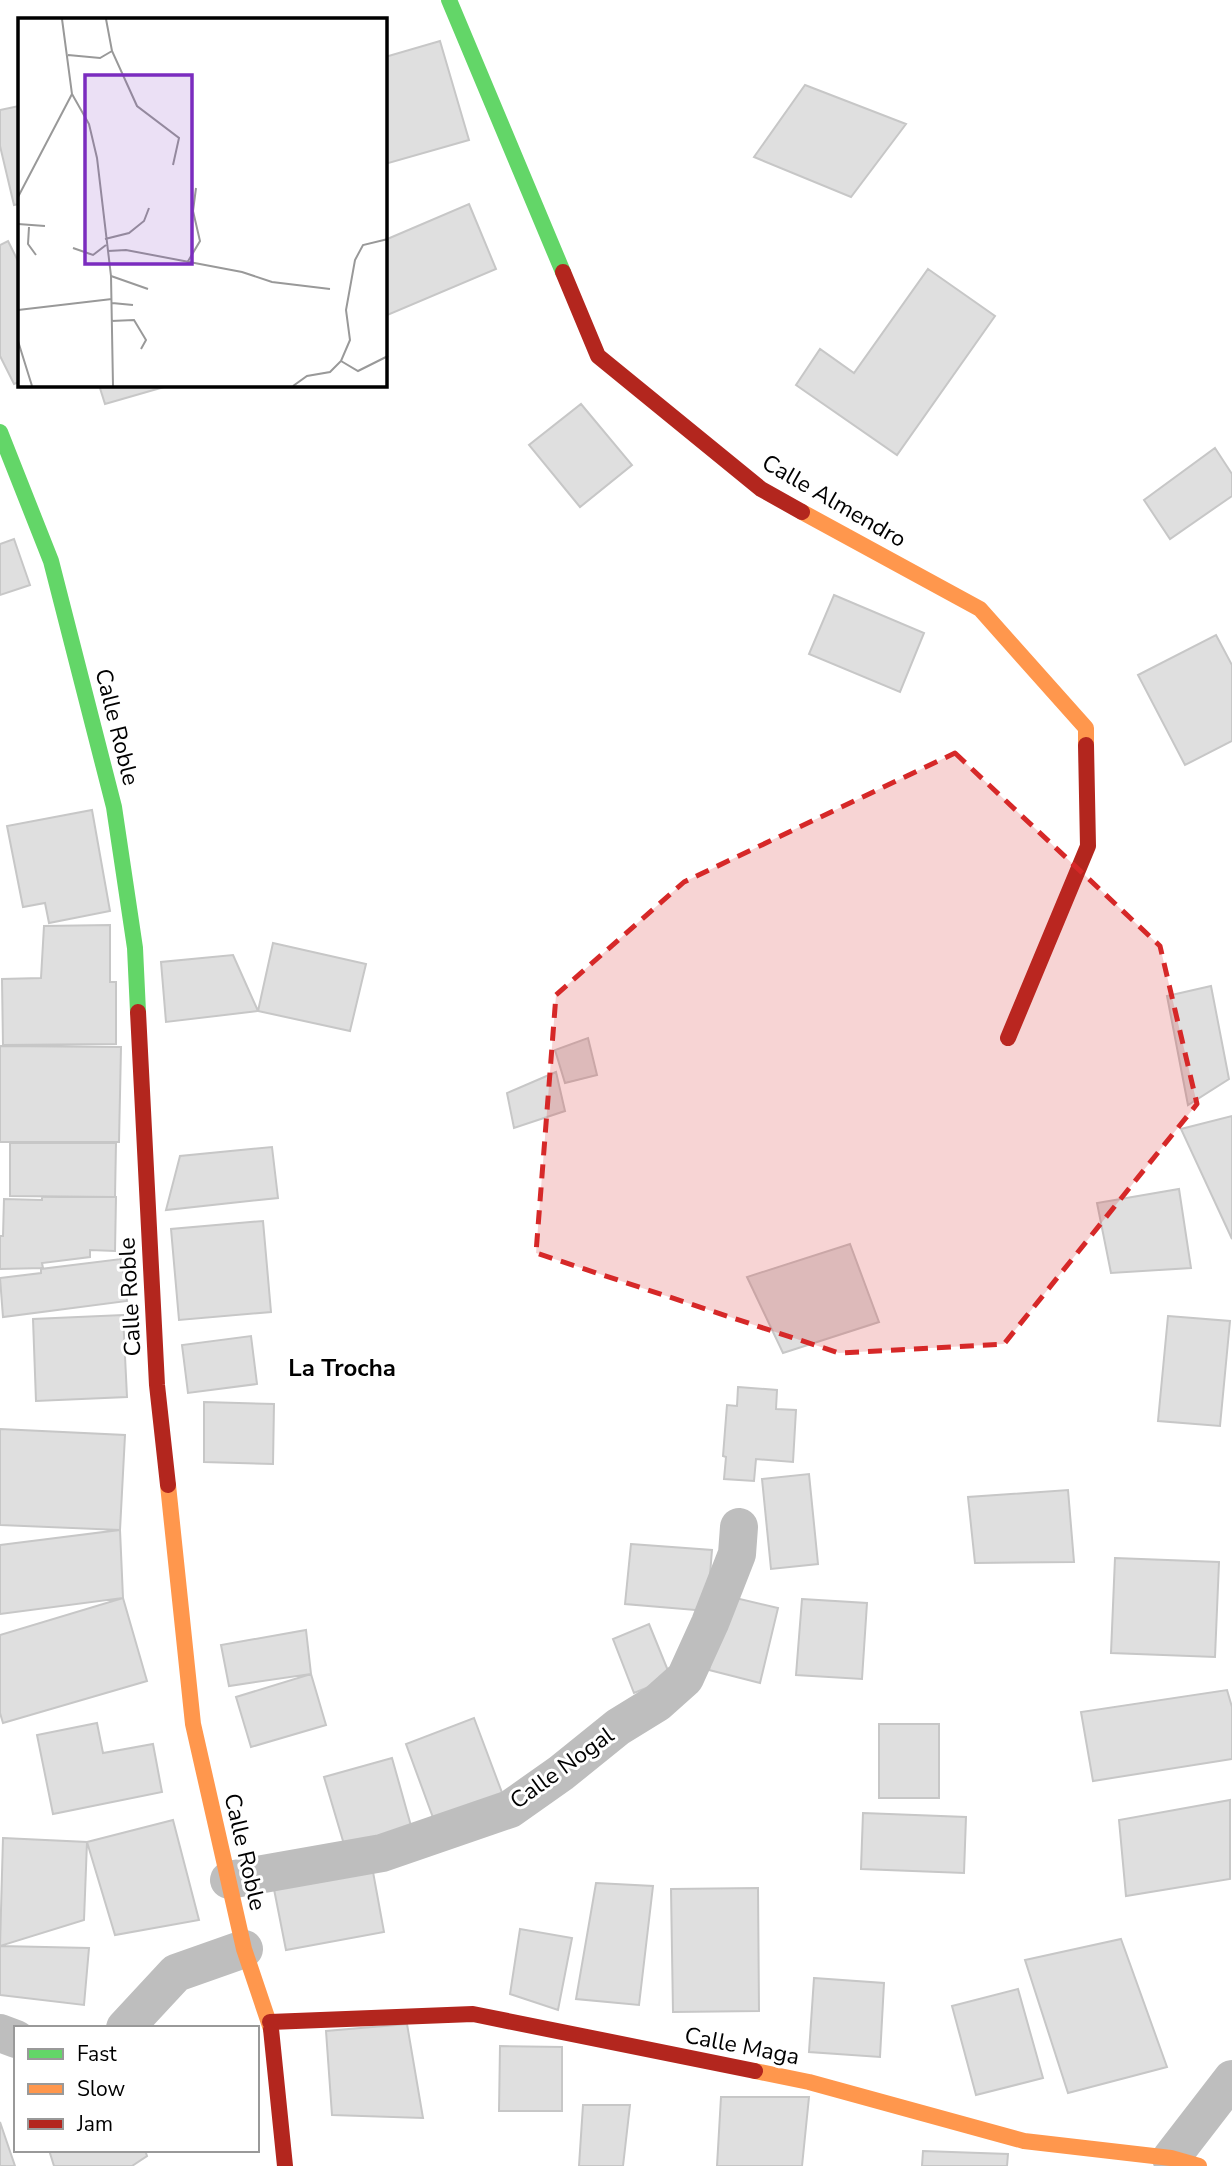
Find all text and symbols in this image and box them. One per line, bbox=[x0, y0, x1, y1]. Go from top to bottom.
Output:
inset map bbox=[18, 18, 387, 387]
street label: Calle Almendro bbox=[756, 447, 912, 555]
street label: Calle Roble bbox=[88, 665, 146, 789]
street label: Calle Roble bbox=[111, 1237, 149, 1357]
district label: La Trocha bbox=[288, 1352, 396, 1384]
street label: Calle Nogal bbox=[504, 1720, 620, 1816]
street label: Calle Roble bbox=[216, 1790, 274, 1914]
street label: Calle Maga bbox=[682, 2020, 802, 2072]
legend bbox=[14, 2026, 259, 2152]
text: Fast bbox=[77, 2040, 117, 2068]
text: Slow bbox=[77, 2075, 126, 2103]
text: Jam bbox=[76, 2110, 113, 2138]

